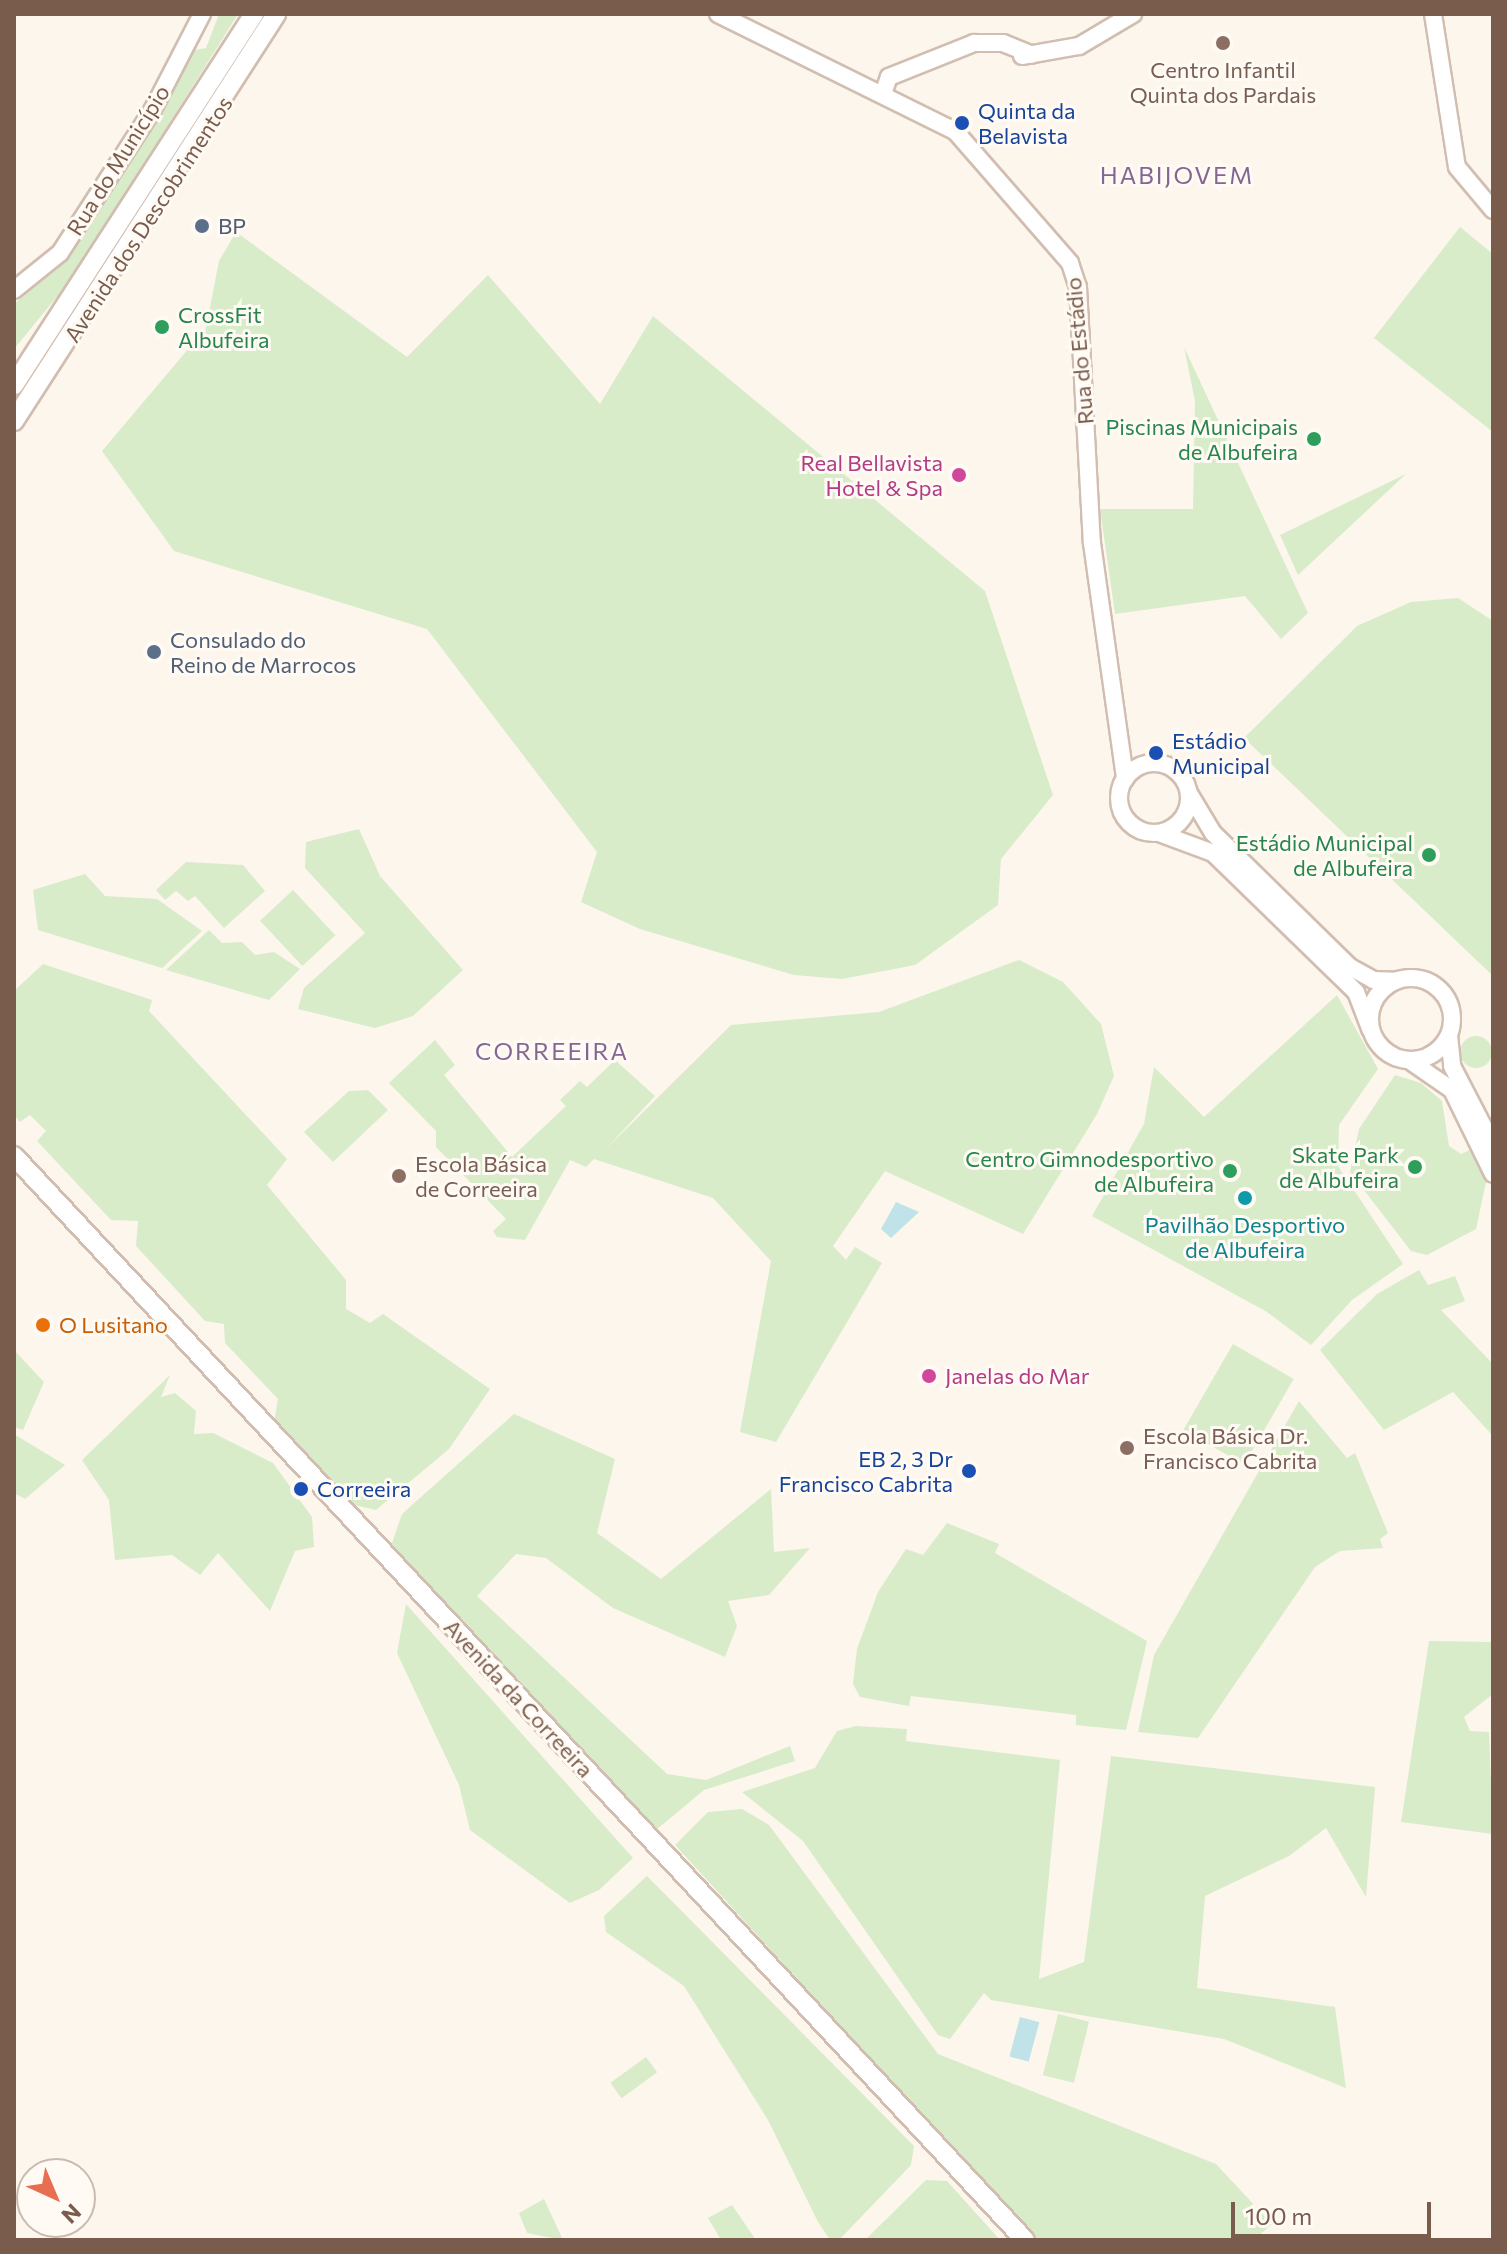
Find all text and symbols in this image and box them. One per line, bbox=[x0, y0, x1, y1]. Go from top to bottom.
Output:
marker: Centro Infantil Quinta dos Pardais bbox=[1214, 34, 1232, 52]
place label: Centro Infantil Quinta dos Pardais bbox=[1130, 56, 1316, 108]
street label: Rua do Município bbox=[61, 80, 175, 240]
street label: Avenida dos Descobrimentos bbox=[59, 91, 237, 347]
place label: Quinta da Belavista bbox=[978, 97, 1075, 148]
marker: Quinta da Belavista bbox=[953, 114, 971, 132]
district label: HABIJOVEM bbox=[1100, 161, 1254, 189]
place label: BP bbox=[218, 213, 246, 239]
marker: BP bbox=[193, 217, 211, 235]
street label: Rua do Estádio bbox=[1059, 276, 1099, 426]
place label: CrossFit Albufeira bbox=[178, 301, 270, 352]
marker: CrossFit Albufeira bbox=[153, 318, 171, 336]
place label: Piscinas Municipais de Albufeira bbox=[1105, 413, 1298, 464]
marker: Piscinas Municipais de Albufeira bbox=[1305, 430, 1323, 448]
place label: Real Bellavista Hotel & Spa bbox=[800, 449, 943, 500]
marker: Real Bellavista Hotel & Spa bbox=[950, 466, 968, 484]
place label: Consulado do Reino de Marrocos bbox=[170, 626, 356, 678]
marker: Consulado do Reino de Marrocos bbox=[145, 643, 163, 661]
place label: Estádio Municipal bbox=[1172, 727, 1270, 778]
marker: Estádio Municipal bbox=[1147, 744, 1165, 762]
place label: Estádio Municipal de Albufeira bbox=[1236, 829, 1413, 880]
marker: Estádio Municipal de Albufeira bbox=[1420, 846, 1438, 864]
district label: CORREEIRA bbox=[475, 1037, 629, 1065]
place label: Skate Park de Albufeira bbox=[1279, 1141, 1399, 1192]
place label: Centro Gimnodesportivo de Albufeira bbox=[965, 1145, 1214, 1196]
place label: Escola Básica de Correeira bbox=[415, 1150, 547, 1202]
marker: Skate Park de Albufeira bbox=[1406, 1158, 1424, 1176]
marker: Centro Gimnodesportivo de Albufeira bbox=[1221, 1162, 1239, 1180]
marker: Escola Básica de Correeira bbox=[390, 1167, 408, 1185]
marker: Pavilhão Desportivo de Albufeira bbox=[1236, 1189, 1254, 1207]
place label: Pavilhão Desportivo de Albufeira bbox=[1145, 1211, 1345, 1262]
place label: O Lusitano bbox=[59, 1312, 168, 1338]
marker: O Lusitano bbox=[34, 1316, 52, 1334]
place label: Janelas do Mar bbox=[945, 1363, 1090, 1389]
marker: Janelas do Mar bbox=[920, 1367, 938, 1385]
place label: Escola Básica Dr. Francisco Cabrita bbox=[1143, 1422, 1317, 1474]
marker: Escola Básica Dr. Francisco Cabrita bbox=[1118, 1439, 1136, 1457]
place label: EB 2, 3 Dr Francisco Cabrita bbox=[779, 1445, 953, 1496]
marker: EB 2, 3 Dr Francisco Cabrita bbox=[960, 1462, 978, 1480]
place label: Correeira bbox=[317, 1476, 411, 1502]
marker: Correeira bbox=[292, 1480, 310, 1498]
street label: Avenida da Correeira bbox=[439, 1614, 599, 1782]
north arrow bbox=[16, 2158, 96, 2238]
scale bar bbox=[1235, 2186, 1435, 2236]
text: N bbox=[56, 2199, 87, 2230]
text: 100 m bbox=[1245, 2201, 1312, 2230]

